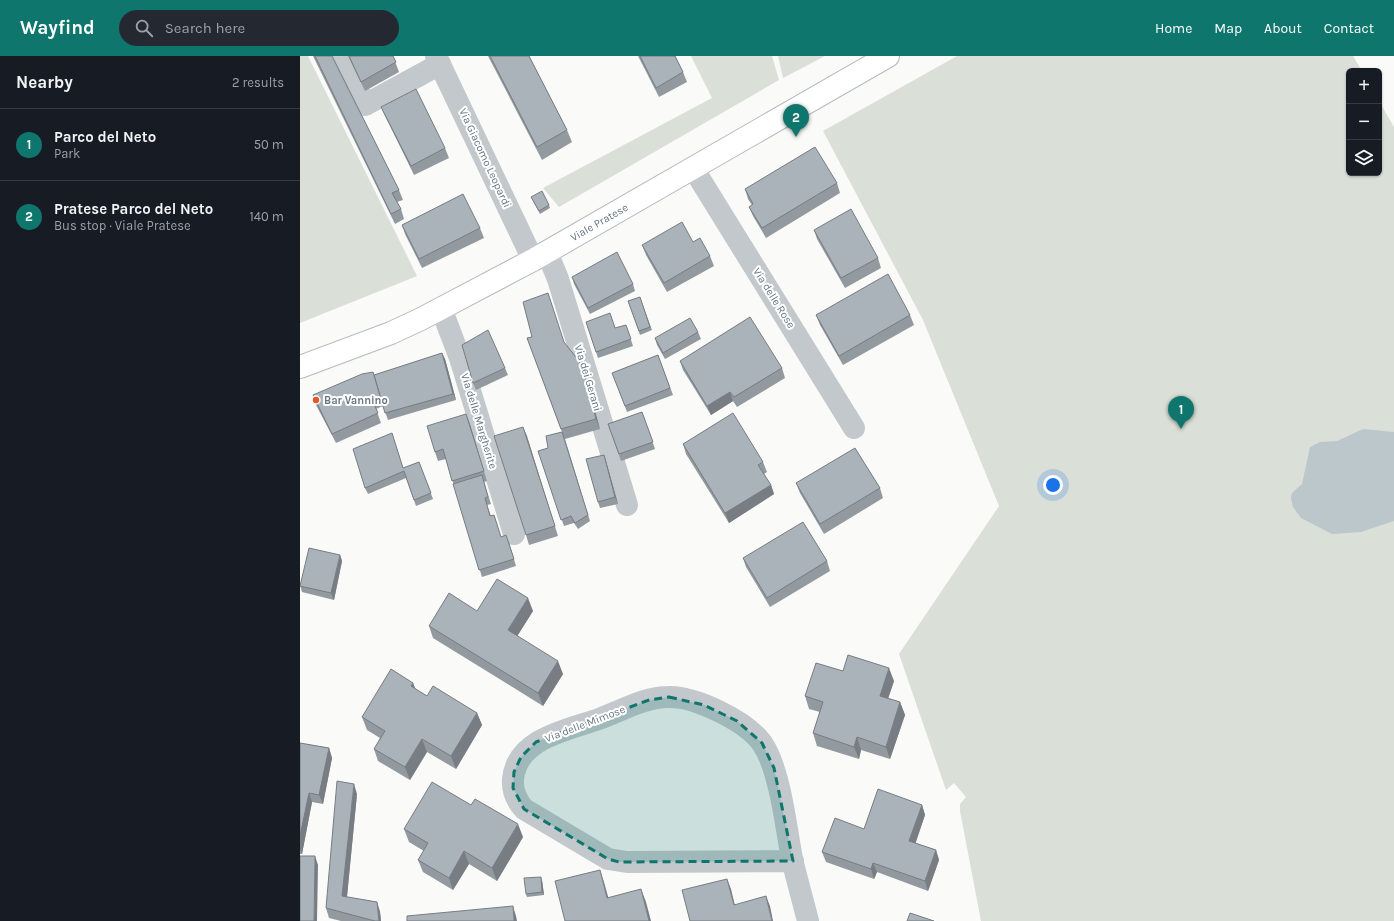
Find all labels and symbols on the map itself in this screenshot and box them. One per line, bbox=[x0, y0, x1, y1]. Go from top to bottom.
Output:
pin: 2 bbox=[783, 104, 809, 137]
street label: Via Giacomo Leopardi bbox=[456, 106, 514, 210]
street label: Viale Pratese bbox=[568, 200, 630, 244]
street label: Via delle Rose bbox=[750, 265, 798, 331]
street label: Via dei Gerani bbox=[572, 343, 604, 413]
street label: Via delle Margherite bbox=[458, 372, 500, 471]
place label: Bar Vannino bbox=[324, 394, 388, 407]
marker: Bar Vannino bbox=[311, 395, 321, 405]
pin: 1 bbox=[1168, 396, 1194, 429]
your location bbox=[1043, 475, 1063, 495]
street label: Via delle Mimose bbox=[543, 703, 627, 745]

